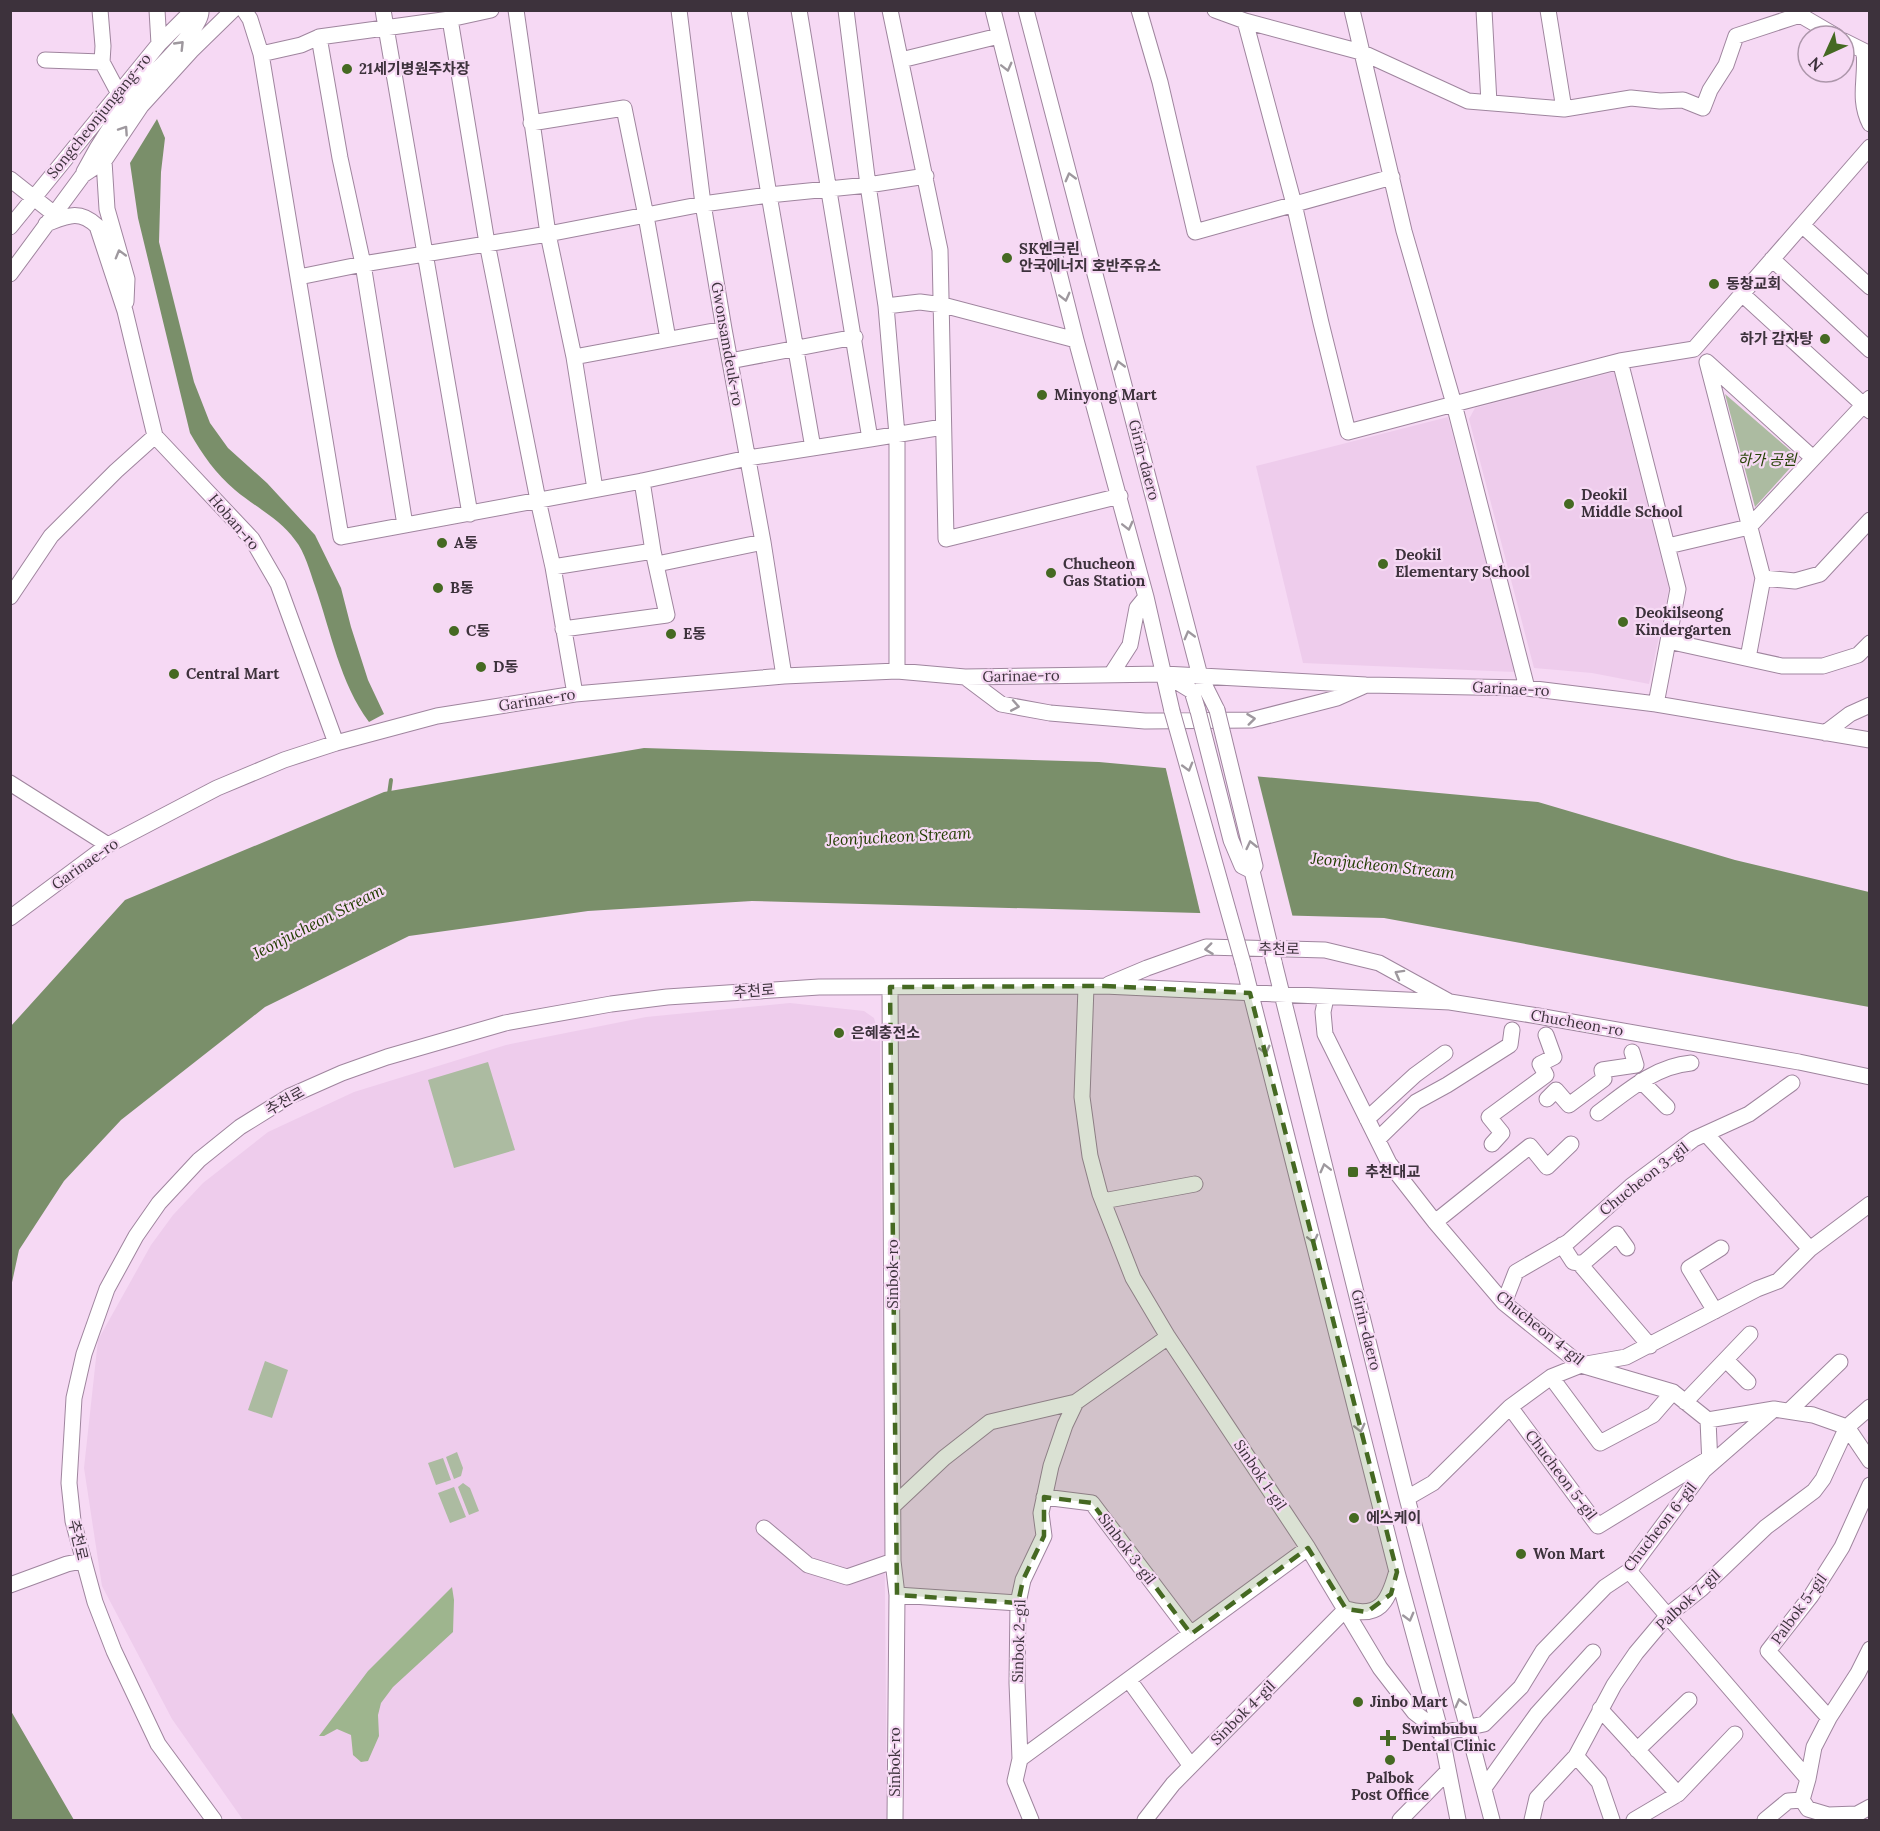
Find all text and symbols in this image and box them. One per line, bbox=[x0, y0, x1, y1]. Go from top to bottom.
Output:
north arrow bbox=[1796, 24, 1856, 84]
one-way arrow bbox=[172, 41, 183, 52]
street label: Songcheonjungang-ro bbox=[42, 49, 155, 182]
text: N bbox=[1804, 53, 1827, 76]
place label: 21세기병원주차장 bbox=[359, 59, 470, 78]
marker: 21세기병원주차장 bbox=[340, 62, 354, 76]
one-way arrow bbox=[1000, 62, 1013, 72]
one-way arrow bbox=[117, 126, 128, 137]
one-way arrow bbox=[1064, 172, 1077, 182]
place label: SK엔크린 안국에너지 호반주유소 bbox=[1019, 239, 1161, 275]
one-way arrow bbox=[115, 249, 127, 260]
marker: SK엔크린 안국에너지 호반주유소 bbox=[1000, 251, 1014, 265]
place label: 동창교회 bbox=[1726, 274, 1781, 293]
marker: 동창교회 bbox=[1707, 277, 1721, 291]
street label: Gwonsamdeuk-ro bbox=[707, 280, 748, 408]
one-way arrow bbox=[1058, 292, 1071, 302]
place label: 하가 감자탕 bbox=[1740, 329, 1813, 348]
marker: 하가 감자탕 bbox=[1818, 332, 1832, 346]
one-way arrow bbox=[1114, 360, 1126, 371]
place label: Minyong Mart bbox=[1054, 385, 1158, 404]
marker: Minyong Mart bbox=[1035, 388, 1049, 402]
street label: Girin-daero bbox=[1125, 417, 1164, 503]
park label: 하가 공원 bbox=[1737, 450, 1798, 469]
place label: Deokil Middle School bbox=[1581, 485, 1683, 521]
street label: Hoban-ro bbox=[205, 490, 264, 554]
marker: Deokil Middle School bbox=[1562, 497, 1576, 511]
one-way arrow bbox=[1120, 521, 1133, 531]
place label: A동 bbox=[454, 533, 478, 552]
marker: A동 bbox=[435, 536, 449, 550]
place label: Deokil Elementary School bbox=[1395, 545, 1530, 581]
place label: Chucheon Gas Station bbox=[1063, 554, 1146, 590]
marker: Deokil Elementary School bbox=[1376, 557, 1390, 571]
marker: Chucheon Gas Station bbox=[1044, 566, 1058, 580]
place label: B동 bbox=[450, 578, 474, 597]
marker: B동 bbox=[431, 581, 445, 595]
place label: Deokilseong Kindergarten bbox=[1635, 603, 1732, 639]
marker: Deokilseong Kindergarten bbox=[1616, 615, 1630, 629]
place label: C동 bbox=[466, 621, 490, 640]
marker: C동 bbox=[447, 624, 461, 638]
place label: E동 bbox=[683, 624, 706, 643]
marker: E동 bbox=[664, 627, 678, 641]
one-way arrow bbox=[1184, 630, 1197, 640]
place label: D동 bbox=[493, 657, 518, 676]
marker: D동 bbox=[474, 660, 488, 674]
place label: Central Mart bbox=[186, 664, 280, 683]
street label: Garinae-ro bbox=[982, 665, 1060, 686]
marker: Central Mart bbox=[167, 667, 181, 681]
street label: Garinae-ro bbox=[1472, 677, 1550, 700]
street label: Garinae-ro bbox=[497, 684, 577, 715]
one-way arrow bbox=[1009, 699, 1019, 712]
one-way arrow bbox=[1246, 713, 1255, 725]
one-way arrow bbox=[1181, 761, 1193, 772]
water label: Jeonjucheon Stream bbox=[825, 822, 972, 850]
street label: Garinae-ro bbox=[48, 834, 122, 894]
one-way arrow bbox=[1245, 840, 1258, 850]
water label: Jeonjucheon Stream bbox=[1309, 847, 1456, 883]
water label: Jeonjucheon Stream bbox=[248, 879, 387, 963]
street label: 추천로 bbox=[1258, 939, 1300, 958]
one-way arrow bbox=[1204, 942, 1213, 954]
one-way arrow bbox=[1395, 970, 1405, 981]
street label: 추천로 bbox=[733, 980, 775, 1001]
street label: Chucheon-ro bbox=[1529, 1005, 1625, 1040]
place label: 은혜충전소 bbox=[851, 1023, 920, 1042]
marker: 은혜충전소 bbox=[832, 1026, 846, 1040]
one-way arrow bbox=[1258, 1044, 1270, 1054]
street label: 추천로 bbox=[262, 1082, 307, 1119]
street label: Chucheon 3-gil bbox=[1595, 1138, 1692, 1219]
place label: 추천대교 bbox=[1365, 1162, 1420, 1181]
one-way arrow bbox=[1319, 1163, 1332, 1173]
marker: 추천대교 bbox=[1346, 1165, 1360, 1179]
one-way arrow bbox=[1305, 1234, 1318, 1244]
street label: Sinbok-ro bbox=[883, 1239, 902, 1309]
street label: Chucheon 4-gil bbox=[1492, 1286, 1588, 1369]
street label: Girin-daero bbox=[1347, 1287, 1386, 1373]
one-way arrow bbox=[1353, 1423, 1366, 1433]
street label: Chucheon 5-gil bbox=[1521, 1426, 1601, 1523]
street label: Sinbok 1-gil bbox=[1230, 1436, 1291, 1514]
street label: Chucheon 6-gil bbox=[1619, 1478, 1700, 1575]
place label: 에스케이 bbox=[1366, 1508, 1421, 1527]
street label: Sinbok 3-gil bbox=[1095, 1509, 1160, 1588]
marker: 에스케이 bbox=[1347, 1511, 1361, 1525]
street label: 추천로 bbox=[65, 1518, 92, 1562]
place label: Won Mart bbox=[1533, 1544, 1606, 1563]
marker: Won Mart bbox=[1514, 1547, 1528, 1561]
street label: Palbok 7-gil bbox=[1651, 1565, 1724, 1634]
street label: Palbok 5-gil bbox=[1767, 1570, 1831, 1648]
street label: Sinbok 2-gil bbox=[1008, 1599, 1029, 1683]
one-way arrow bbox=[1402, 1611, 1414, 1622]
street label: Sinbok 4-gil bbox=[1206, 1676, 1279, 1749]
place label: Jinbo Mart bbox=[1370, 1692, 1448, 1711]
marker: Jinbo Mart bbox=[1351, 1695, 1365, 1709]
one-way arrow bbox=[1454, 1699, 1467, 1709]
place label: Swimbubu Dental Clinic bbox=[1402, 1719, 1496, 1755]
street label: Sinbok-ro bbox=[885, 1727, 904, 1797]
marker: Swimbubu Dental Clinic bbox=[1379, 1729, 1397, 1747]
marker: Palbok Post Office bbox=[1383, 1753, 1397, 1767]
place label: Palbok Post Office bbox=[1351, 1768, 1429, 1804]

